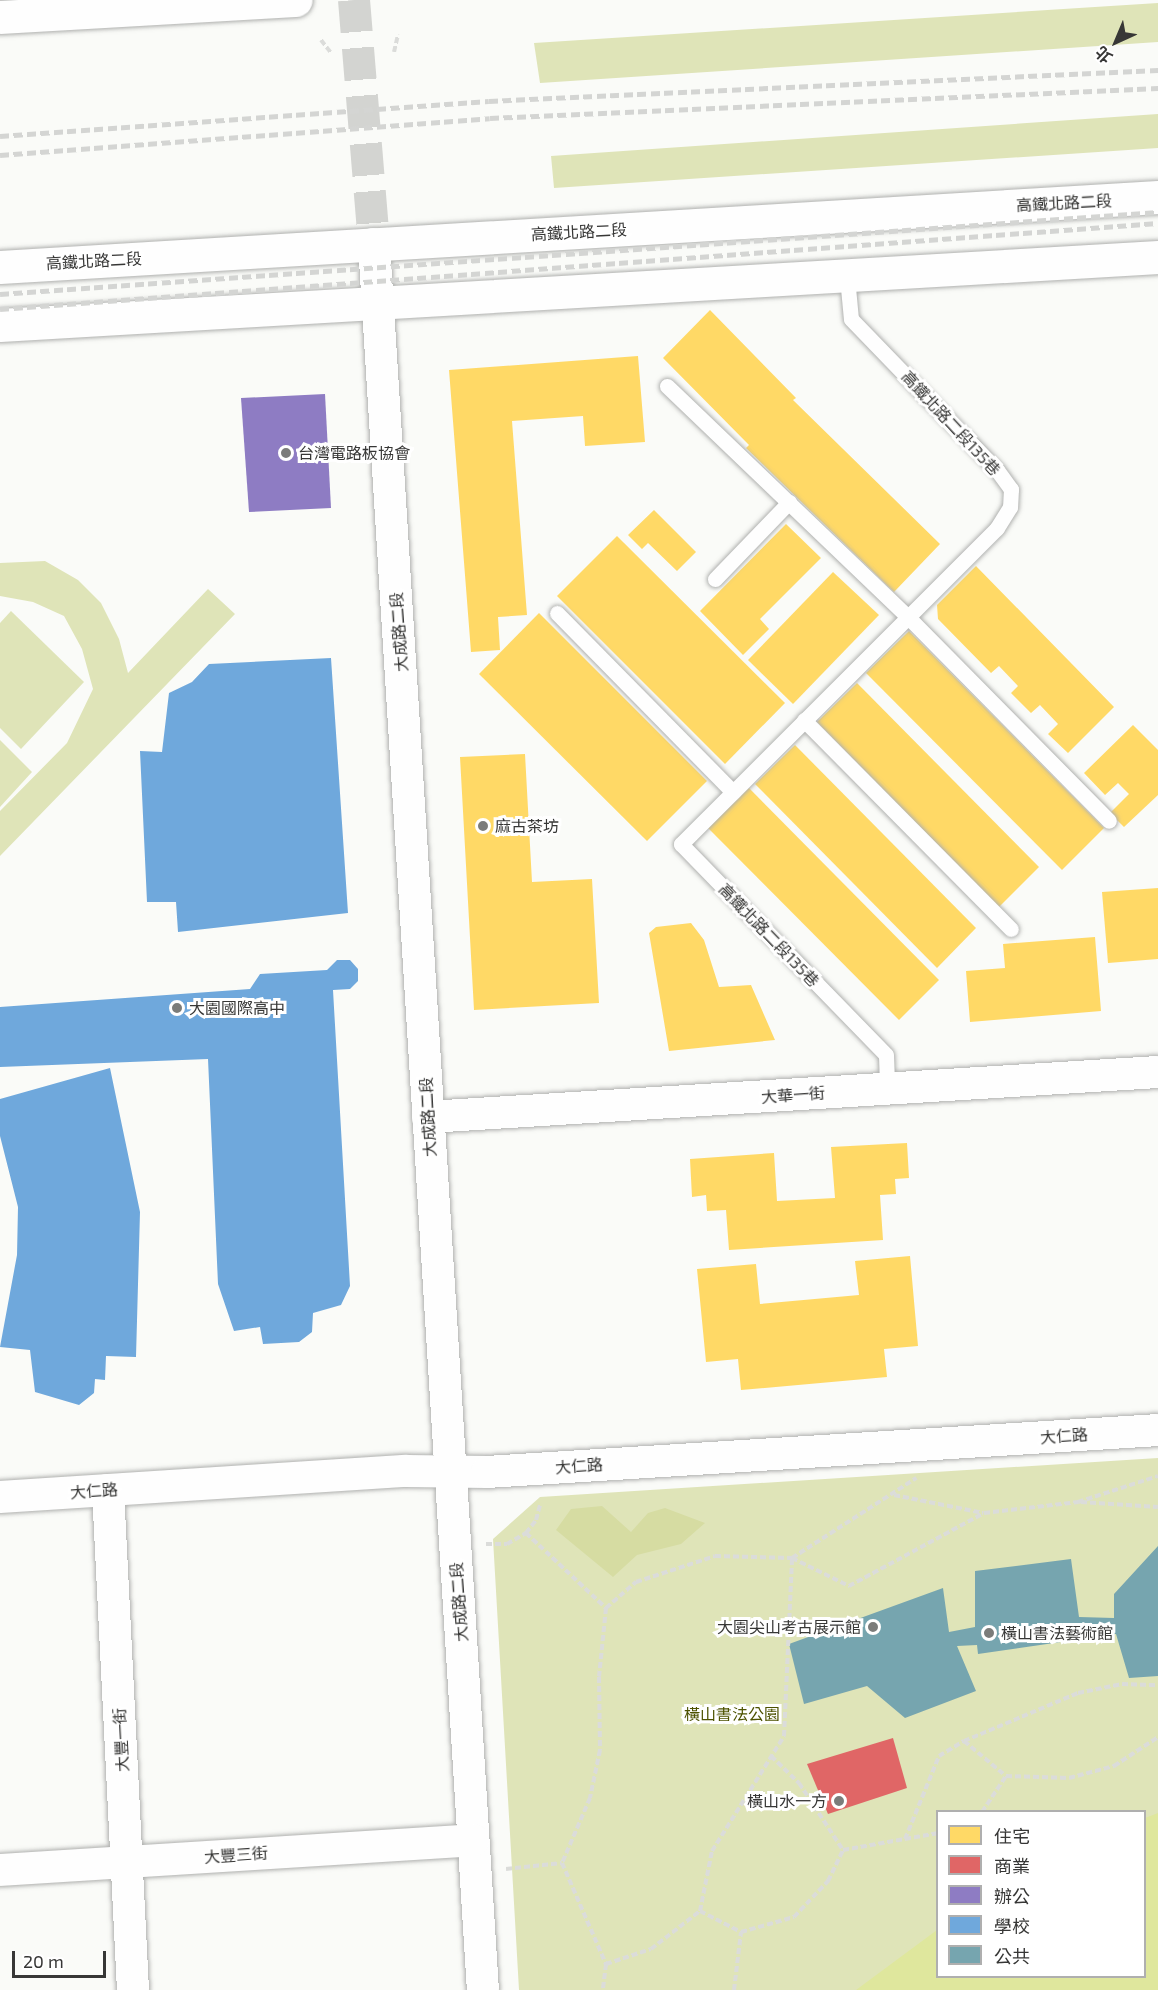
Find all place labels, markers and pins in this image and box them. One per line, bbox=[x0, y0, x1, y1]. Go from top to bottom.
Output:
place label: 台灣電路板協會 bbox=[298, 443, 410, 463]
marker: 台灣電路板協會 bbox=[279, 446, 293, 460]
place label: 麻古茶坊 bbox=[495, 816, 559, 836]
marker: 麻古茶坊 bbox=[476, 819, 490, 833]
place label: 大園國際高中 bbox=[189, 998, 285, 1018]
marker: 大園國際高中 bbox=[170, 1001, 184, 1015]
place label: 大園尖山考古展示館 bbox=[717, 1617, 861, 1637]
marker: 大園尖山考古展示館 bbox=[866, 1620, 880, 1634]
place label: 橫山書法藝術館 bbox=[1001, 1623, 1113, 1643]
marker: 橫山書法藝術館 bbox=[982, 1626, 996, 1640]
place label: 橫山水一方 bbox=[747, 1791, 827, 1811]
marker: 橫山水一方 bbox=[832, 1794, 846, 1808]

